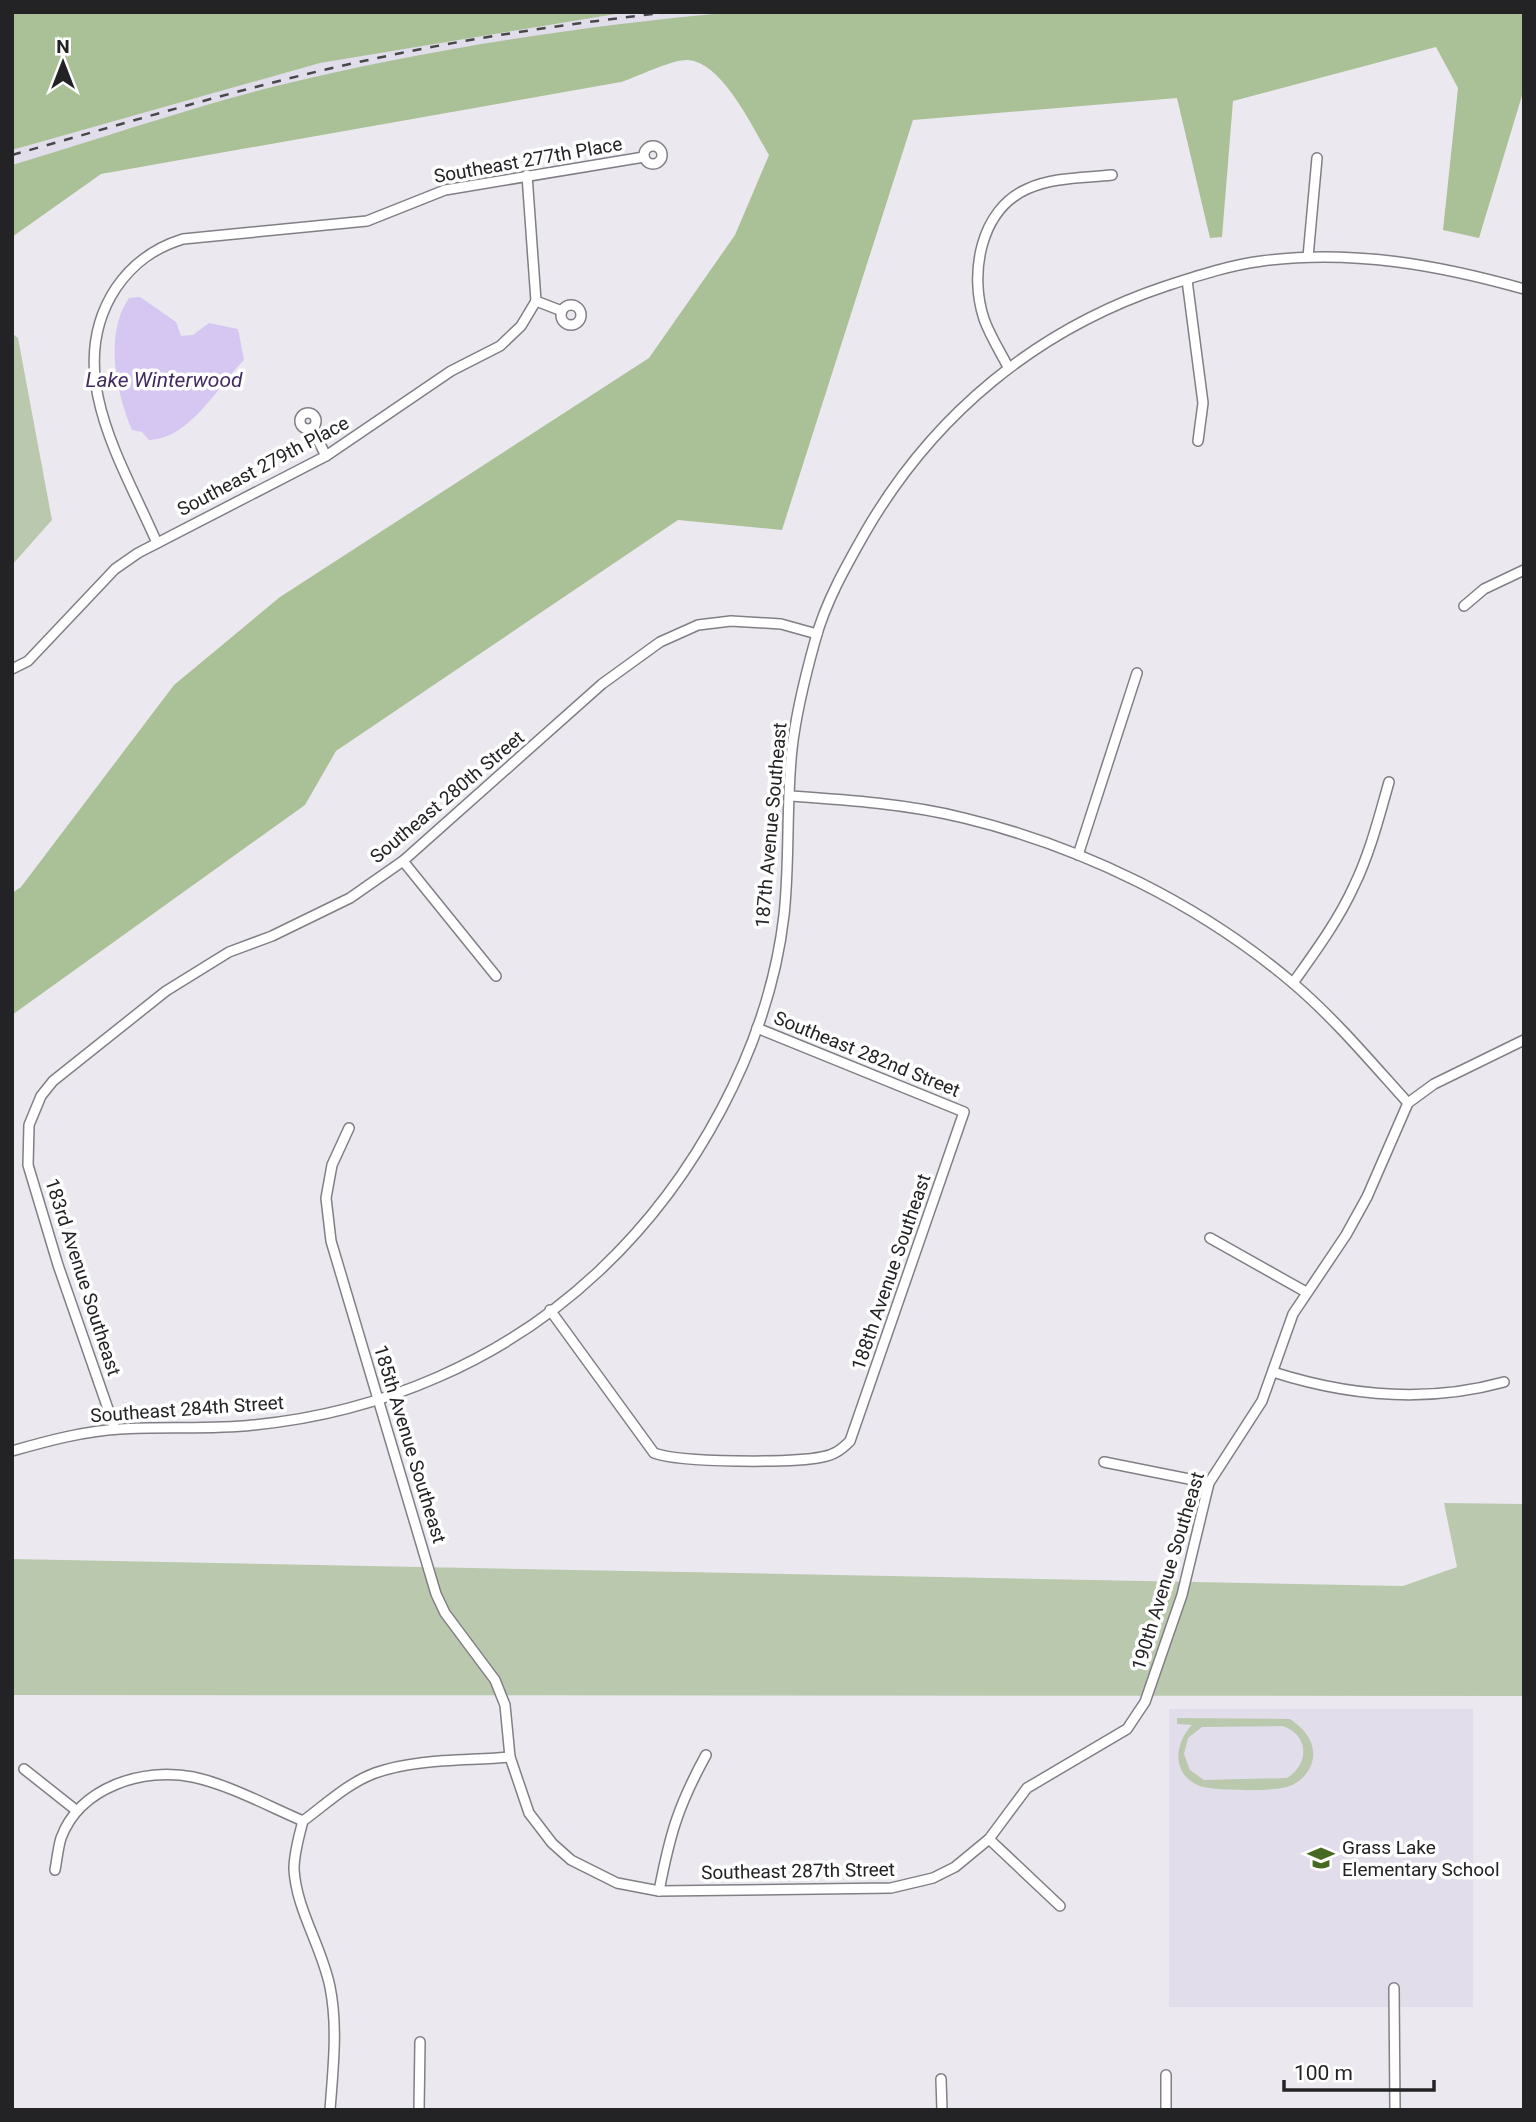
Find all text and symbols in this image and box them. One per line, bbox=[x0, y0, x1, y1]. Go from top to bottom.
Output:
north arrow bbox=[28, 28, 98, 98]
text: N bbox=[56, 35, 70, 58]
street label: Southeast 277th Place bbox=[432, 132, 624, 188]
water label: Lake Winterwood bbox=[86, 368, 243, 392]
street label: Southeast 279th Place bbox=[173, 411, 353, 521]
street label: 187th Avenue Southeast bbox=[751, 721, 791, 929]
street label: Southeast 280th Street bbox=[365, 726, 529, 868]
street label: Southeast 282nd Street bbox=[771, 1006, 963, 1102]
street label: 188th Avenue Southeast bbox=[847, 1171, 935, 1373]
street label: 183rd Avenue Southeast bbox=[40, 1175, 126, 1379]
street label: 185th Avenue Southeast bbox=[369, 1342, 451, 1546]
street label: Southeast 284th Street bbox=[89, 1391, 285, 1427]
street label: 190th Avenue Southeast bbox=[1127, 1469, 1209, 1673]
place label: Grass Lake Elementary School bbox=[1342, 1836, 1500, 1881]
school or university icon: Grass Lake Elementary School bbox=[1306, 1843, 1336, 1873]
street label: Southeast 287th Street bbox=[701, 1858, 895, 1884]
scale bar bbox=[1284, 2048, 1434, 2092]
text: 100 m bbox=[1294, 2061, 1353, 2085]

